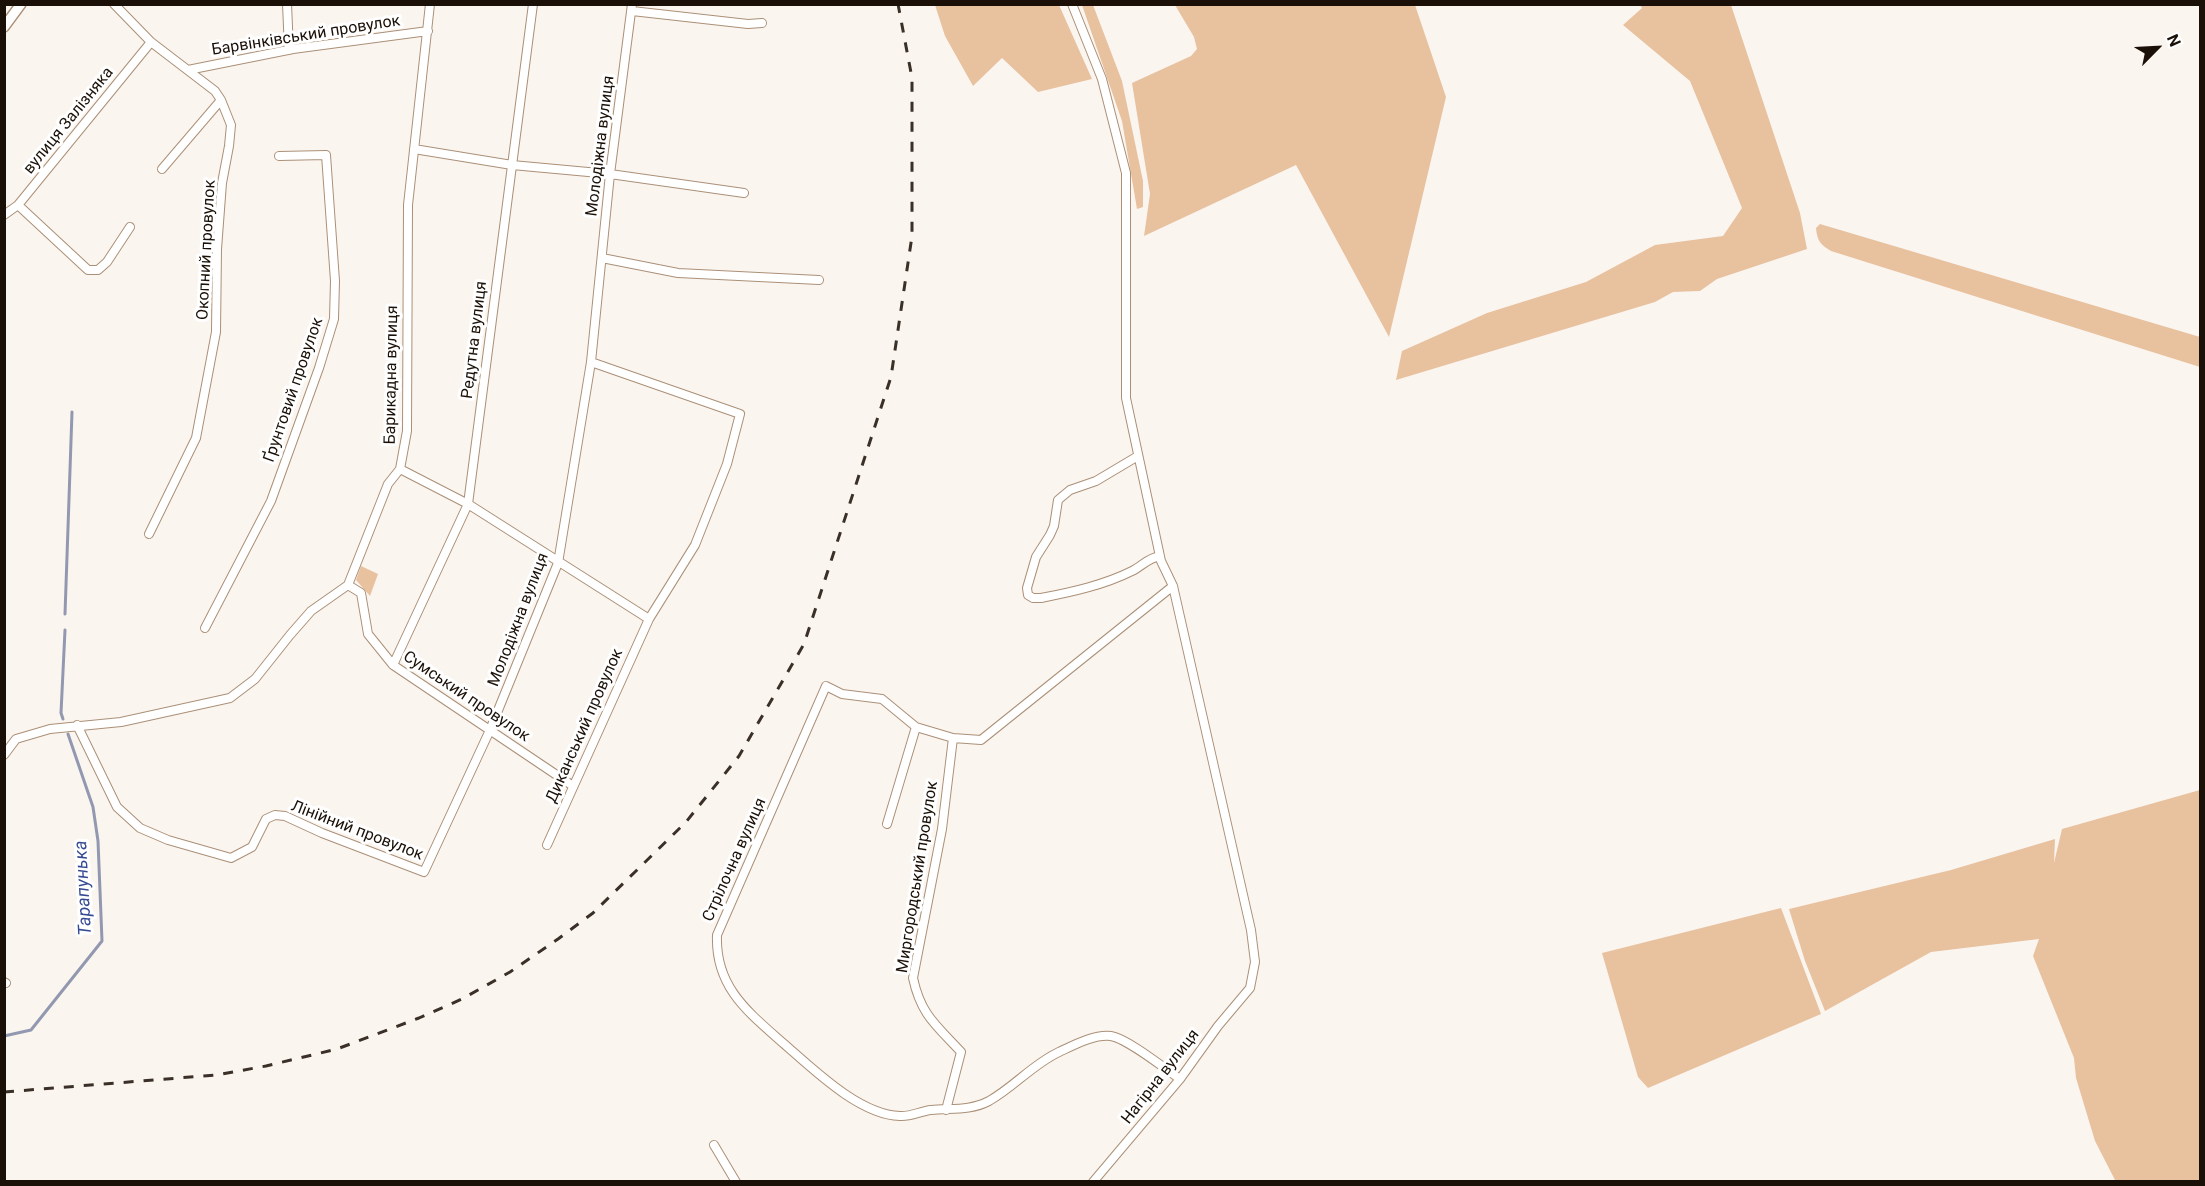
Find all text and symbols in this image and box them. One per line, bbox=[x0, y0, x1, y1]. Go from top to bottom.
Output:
street label: Барвінківський провулок bbox=[210, 12, 402, 60]
north arrow bbox=[2127, 18, 2187, 78]
text: N bbox=[2163, 31, 2185, 49]
street label: вулиця Залізняка bbox=[20, 64, 118, 178]
street label: Молодіжна вулиця bbox=[583, 75, 619, 217]
street label: Окопний провулок bbox=[194, 179, 220, 321]
street label: Редутна вулиця bbox=[458, 280, 492, 400]
street label: Барикадна вулиця bbox=[381, 305, 403, 445]
street label: Ґрунтовий провулок bbox=[260, 315, 328, 465]
street label: Молодіжна вулиця bbox=[485, 550, 553, 690]
street label: Диканський провулок bbox=[542, 646, 628, 806]
street label: Сумський провулок bbox=[399, 647, 533, 747]
street label: Миргородський провулок bbox=[893, 780, 943, 974]
street label: Стрілочна вулиця bbox=[699, 795, 771, 925]
street label: Лінійний провулок bbox=[288, 797, 426, 865]
water label: Тарапунька bbox=[71, 840, 97, 936]
street label: Нагірна вулиця bbox=[1118, 1026, 1204, 1128]

